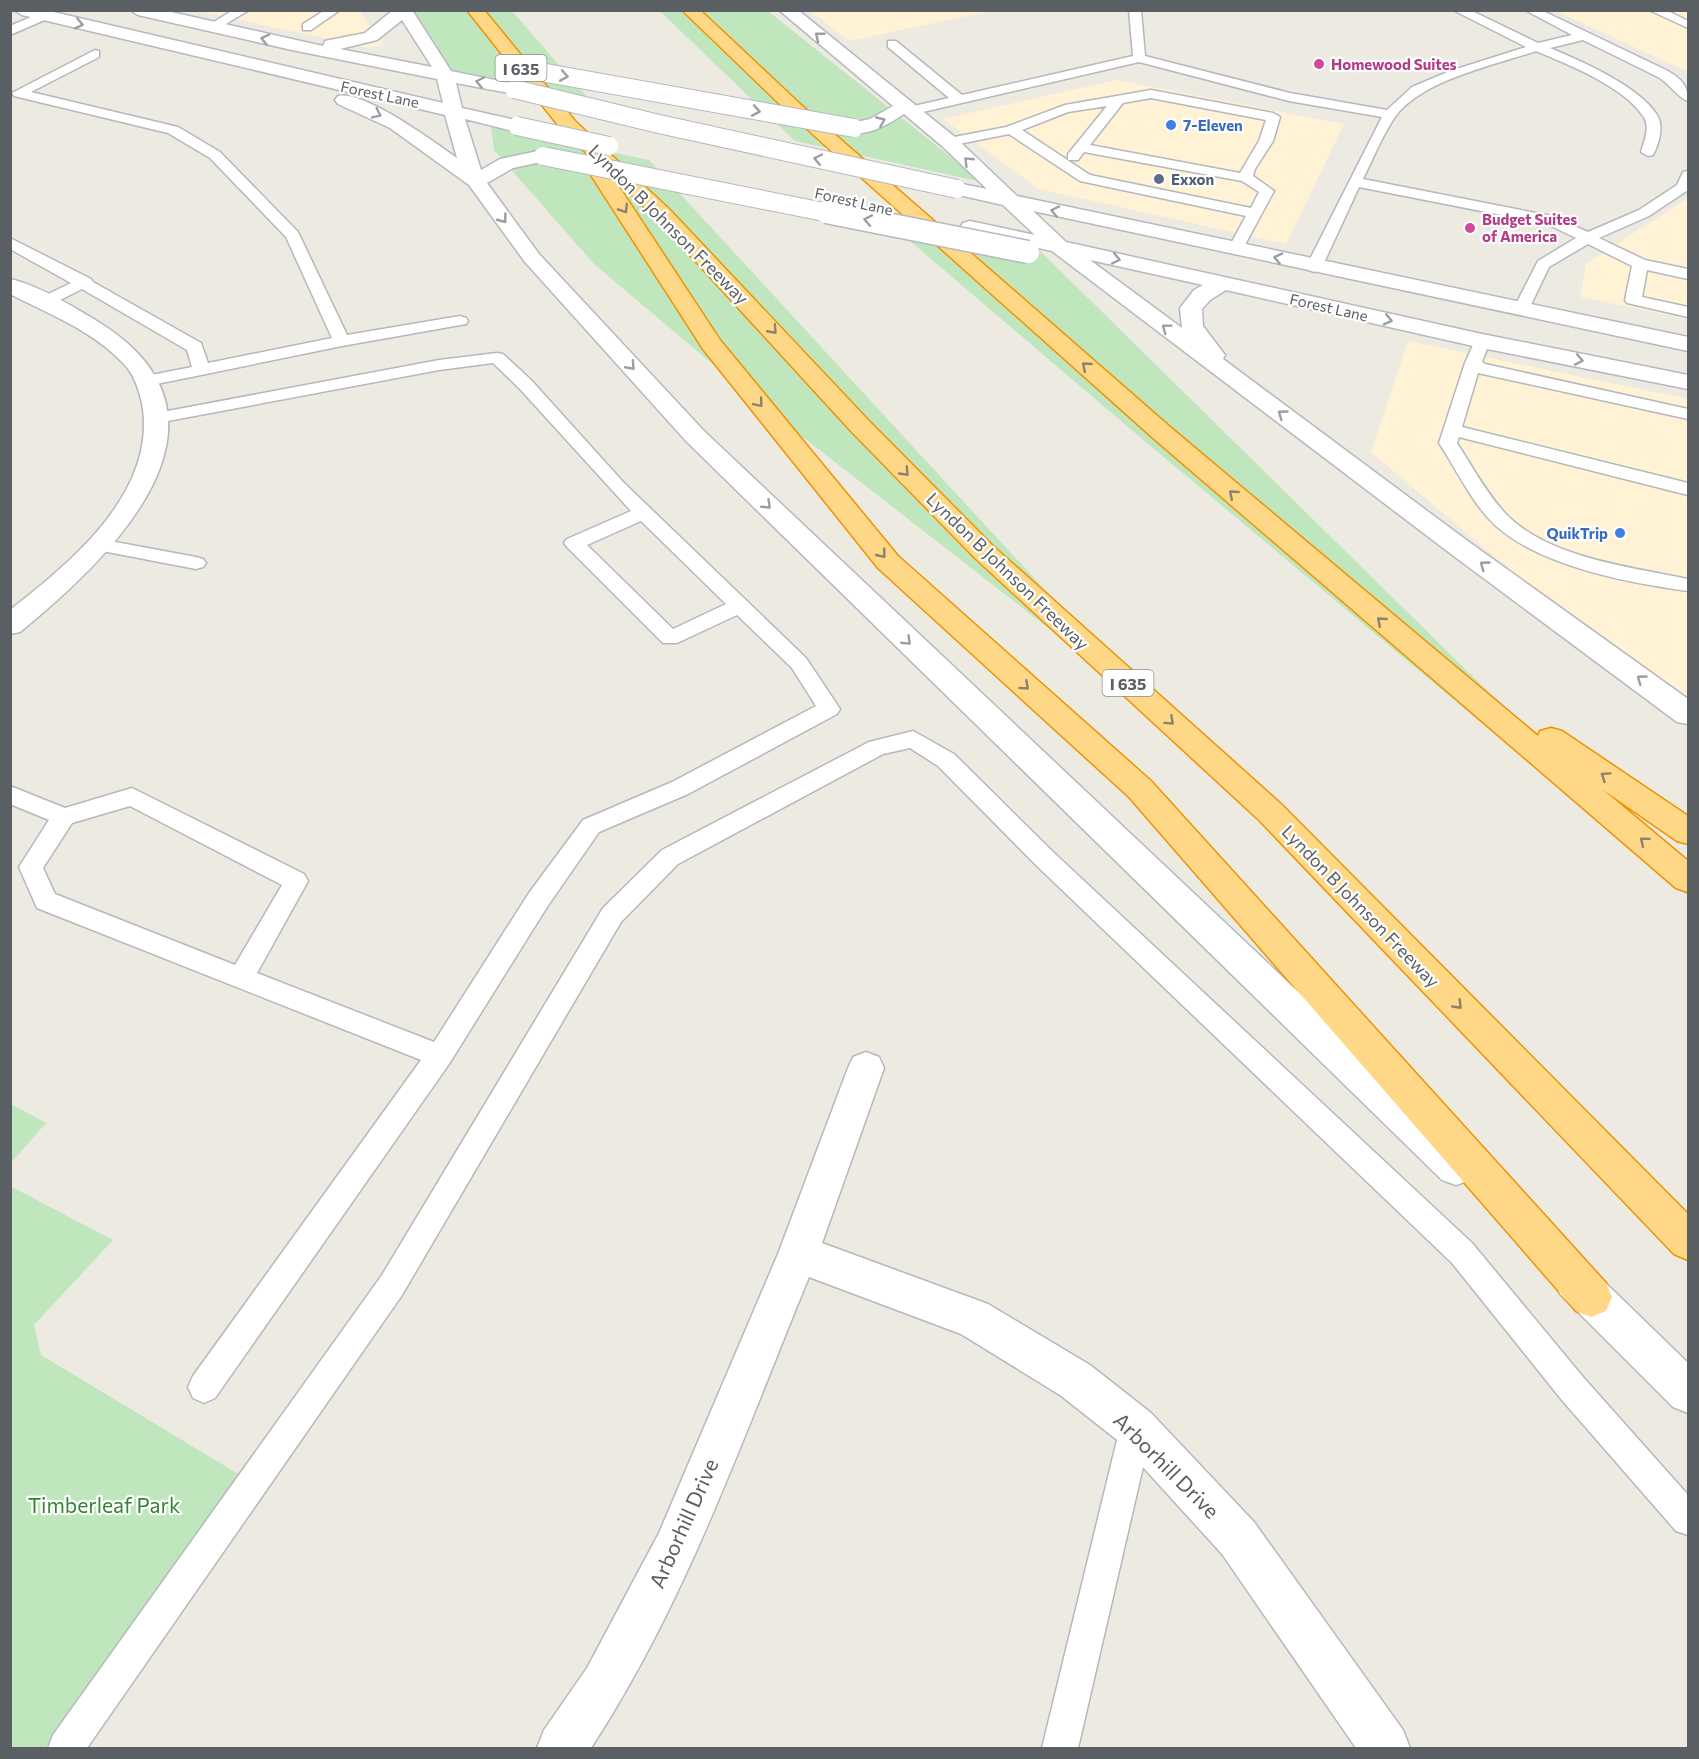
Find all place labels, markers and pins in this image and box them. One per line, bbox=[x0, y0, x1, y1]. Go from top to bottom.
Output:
place label: Homewood Suites bbox=[1331, 55, 1457, 73]
marker: Homewood Suites bbox=[1312, 57, 1326, 71]
place label: 7-Eleven bbox=[1183, 116, 1243, 134]
marker: 7-Eleven bbox=[1164, 118, 1178, 132]
place label: Exxon bbox=[1171, 170, 1214, 188]
marker: Exxon bbox=[1152, 172, 1166, 186]
place label: Budget Suites of America bbox=[1482, 210, 1577, 245]
marker: Budget Suites of America bbox=[1463, 221, 1477, 235]
place label: QuikTrip bbox=[1546, 524, 1608, 542]
marker: QuikTrip bbox=[1613, 526, 1627, 540]

